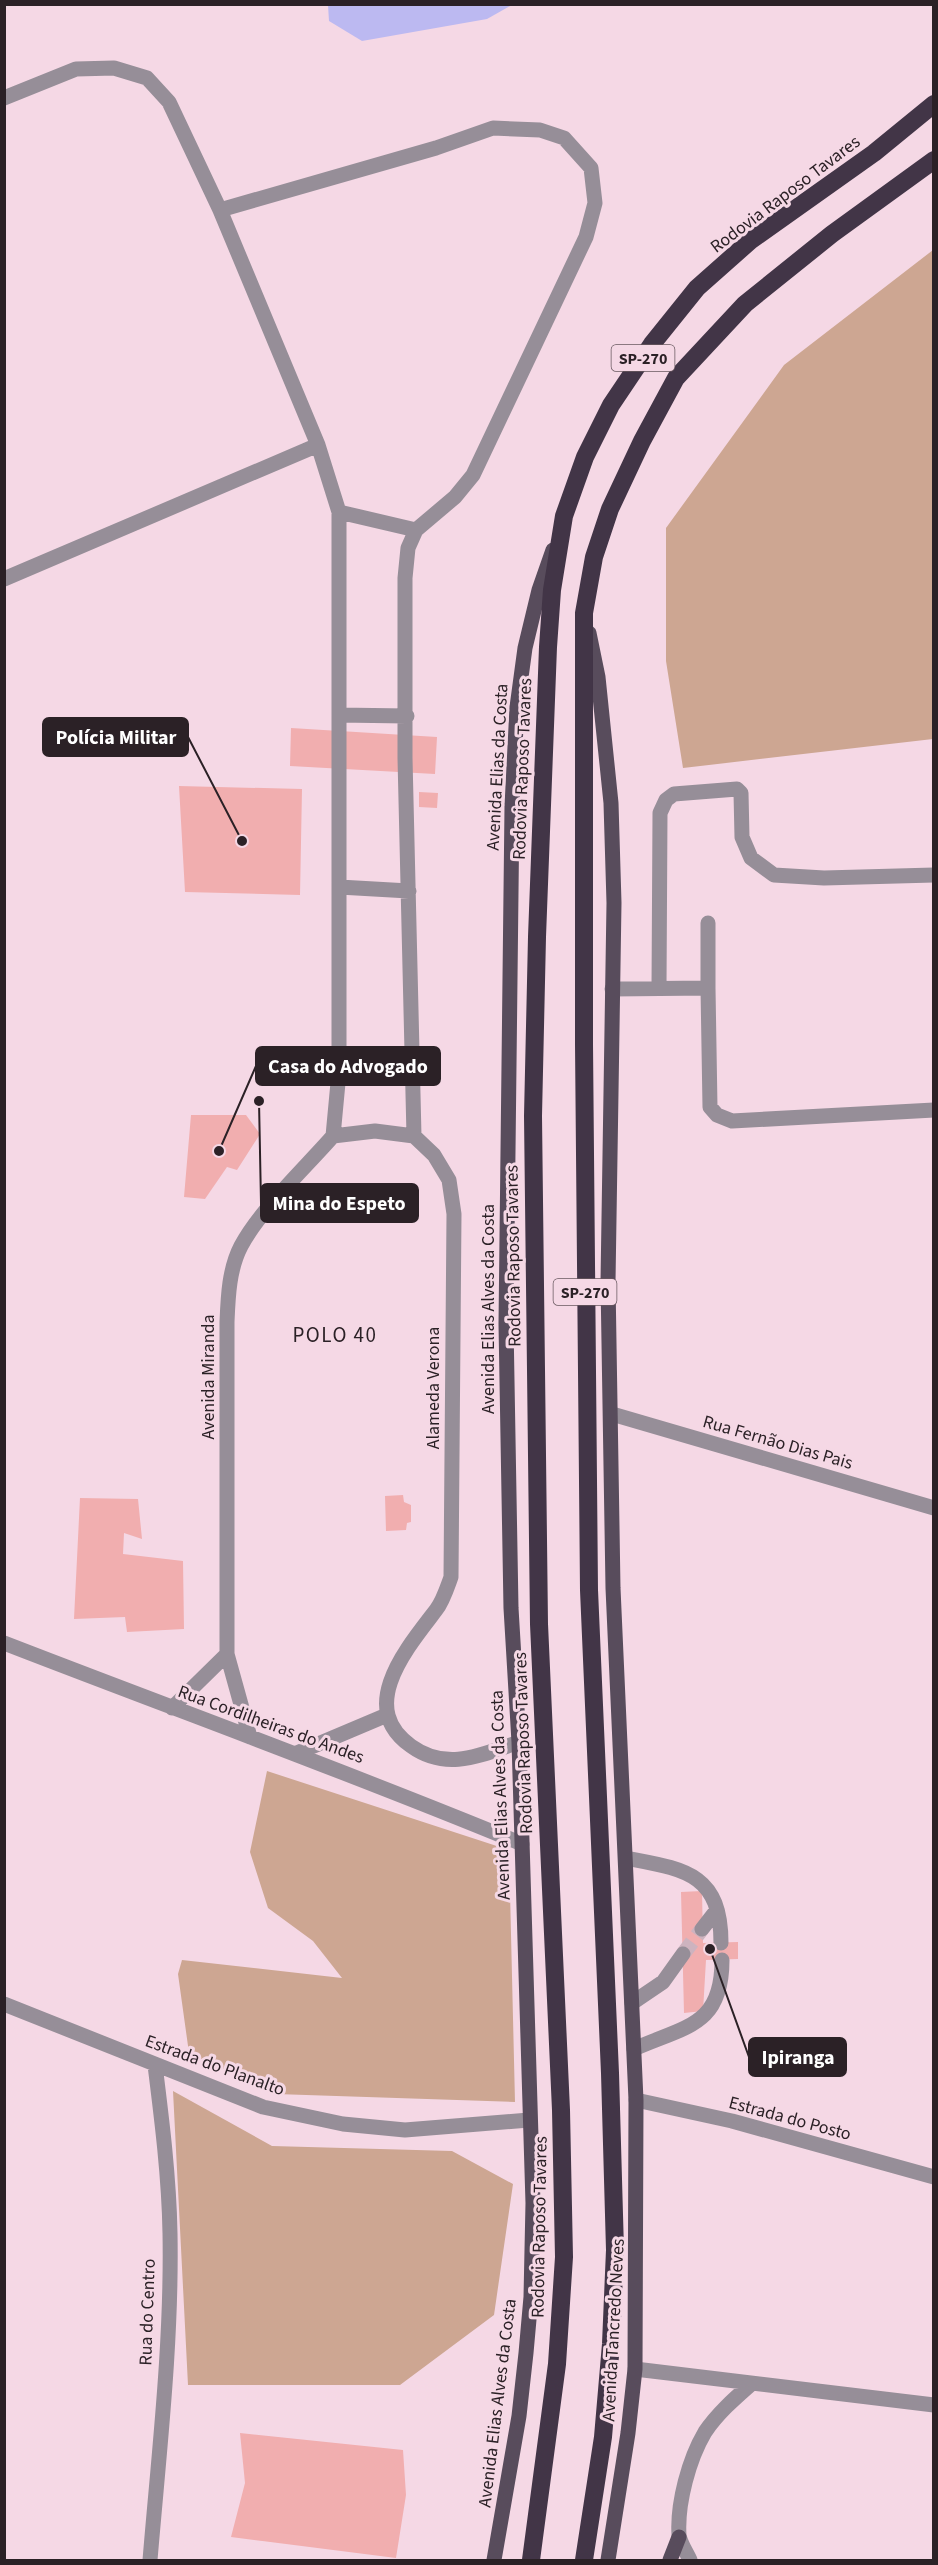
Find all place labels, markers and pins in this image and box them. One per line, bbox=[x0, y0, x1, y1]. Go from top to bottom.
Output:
callout: Polícia Militar bbox=[43, 718, 188, 756]
callout: Casa do Advogado bbox=[256, 1047, 440, 1085]
callout: Mina do Espeto bbox=[261, 1184, 418, 1222]
callout: Ipiranga bbox=[749, 2038, 846, 2076]

